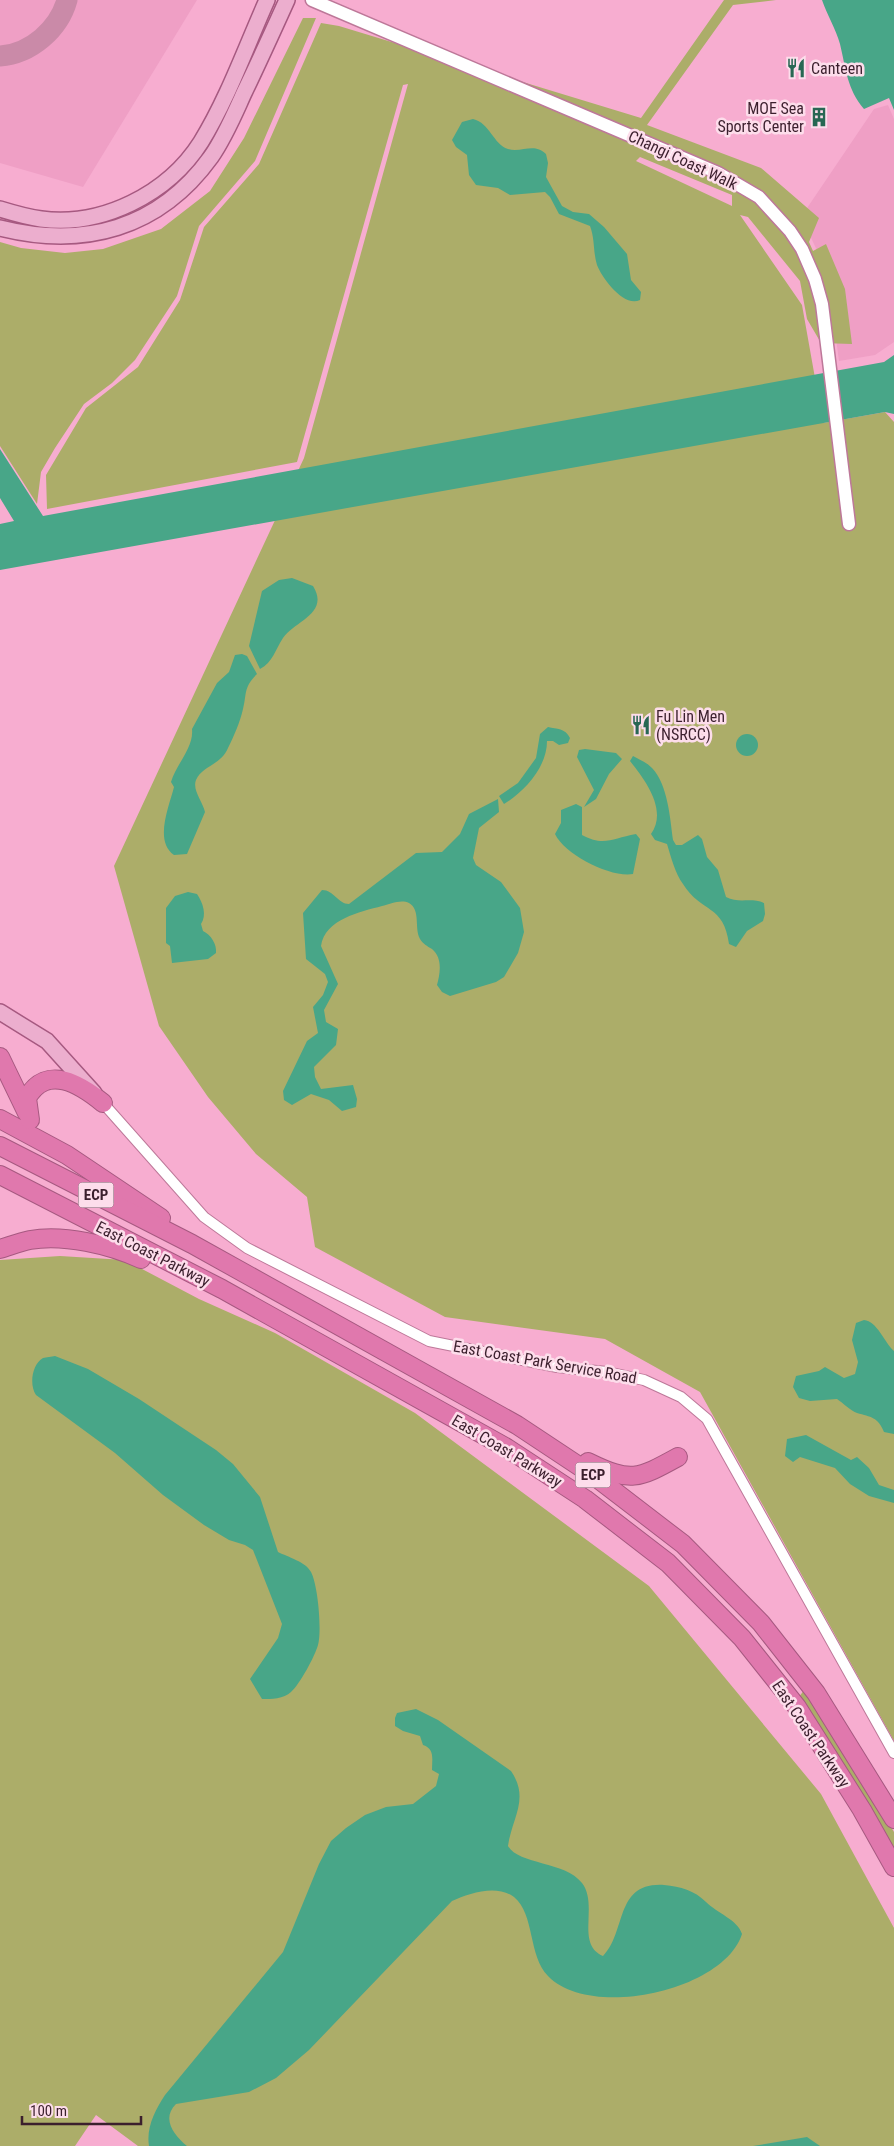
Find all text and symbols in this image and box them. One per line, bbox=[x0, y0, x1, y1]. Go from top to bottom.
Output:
restaurant icon: Canteen bbox=[785, 57, 807, 79]
place label: Canteen bbox=[811, 59, 863, 78]
place label: MOE Sea Sports Center bbox=[717, 99, 804, 136]
building icon: MOE Sea Sports Center bbox=[808, 106, 830, 128]
street label: Changi Coast Walk bbox=[625, 126, 741, 194]
place label: Fu Lin Men (NSRCC) bbox=[656, 707, 725, 744]
restaurant icon: Fu Lin Men (NSRCC) bbox=[630, 714, 652, 736]
road number: ECP bbox=[78, 1182, 114, 1208]
street label: East Coast Parkway bbox=[93, 1217, 213, 1291]
street label: East Coast Park Service Road bbox=[452, 1336, 638, 1388]
street label: East Coast Parkway bbox=[449, 1411, 566, 1491]
road number: ECP bbox=[576, 1462, 610, 1488]
street label: East Coast Parkway bbox=[768, 1677, 854, 1791]
scale bar bbox=[22, 2094, 141, 2126]
text: 100 m bbox=[30, 2102, 67, 2120]

